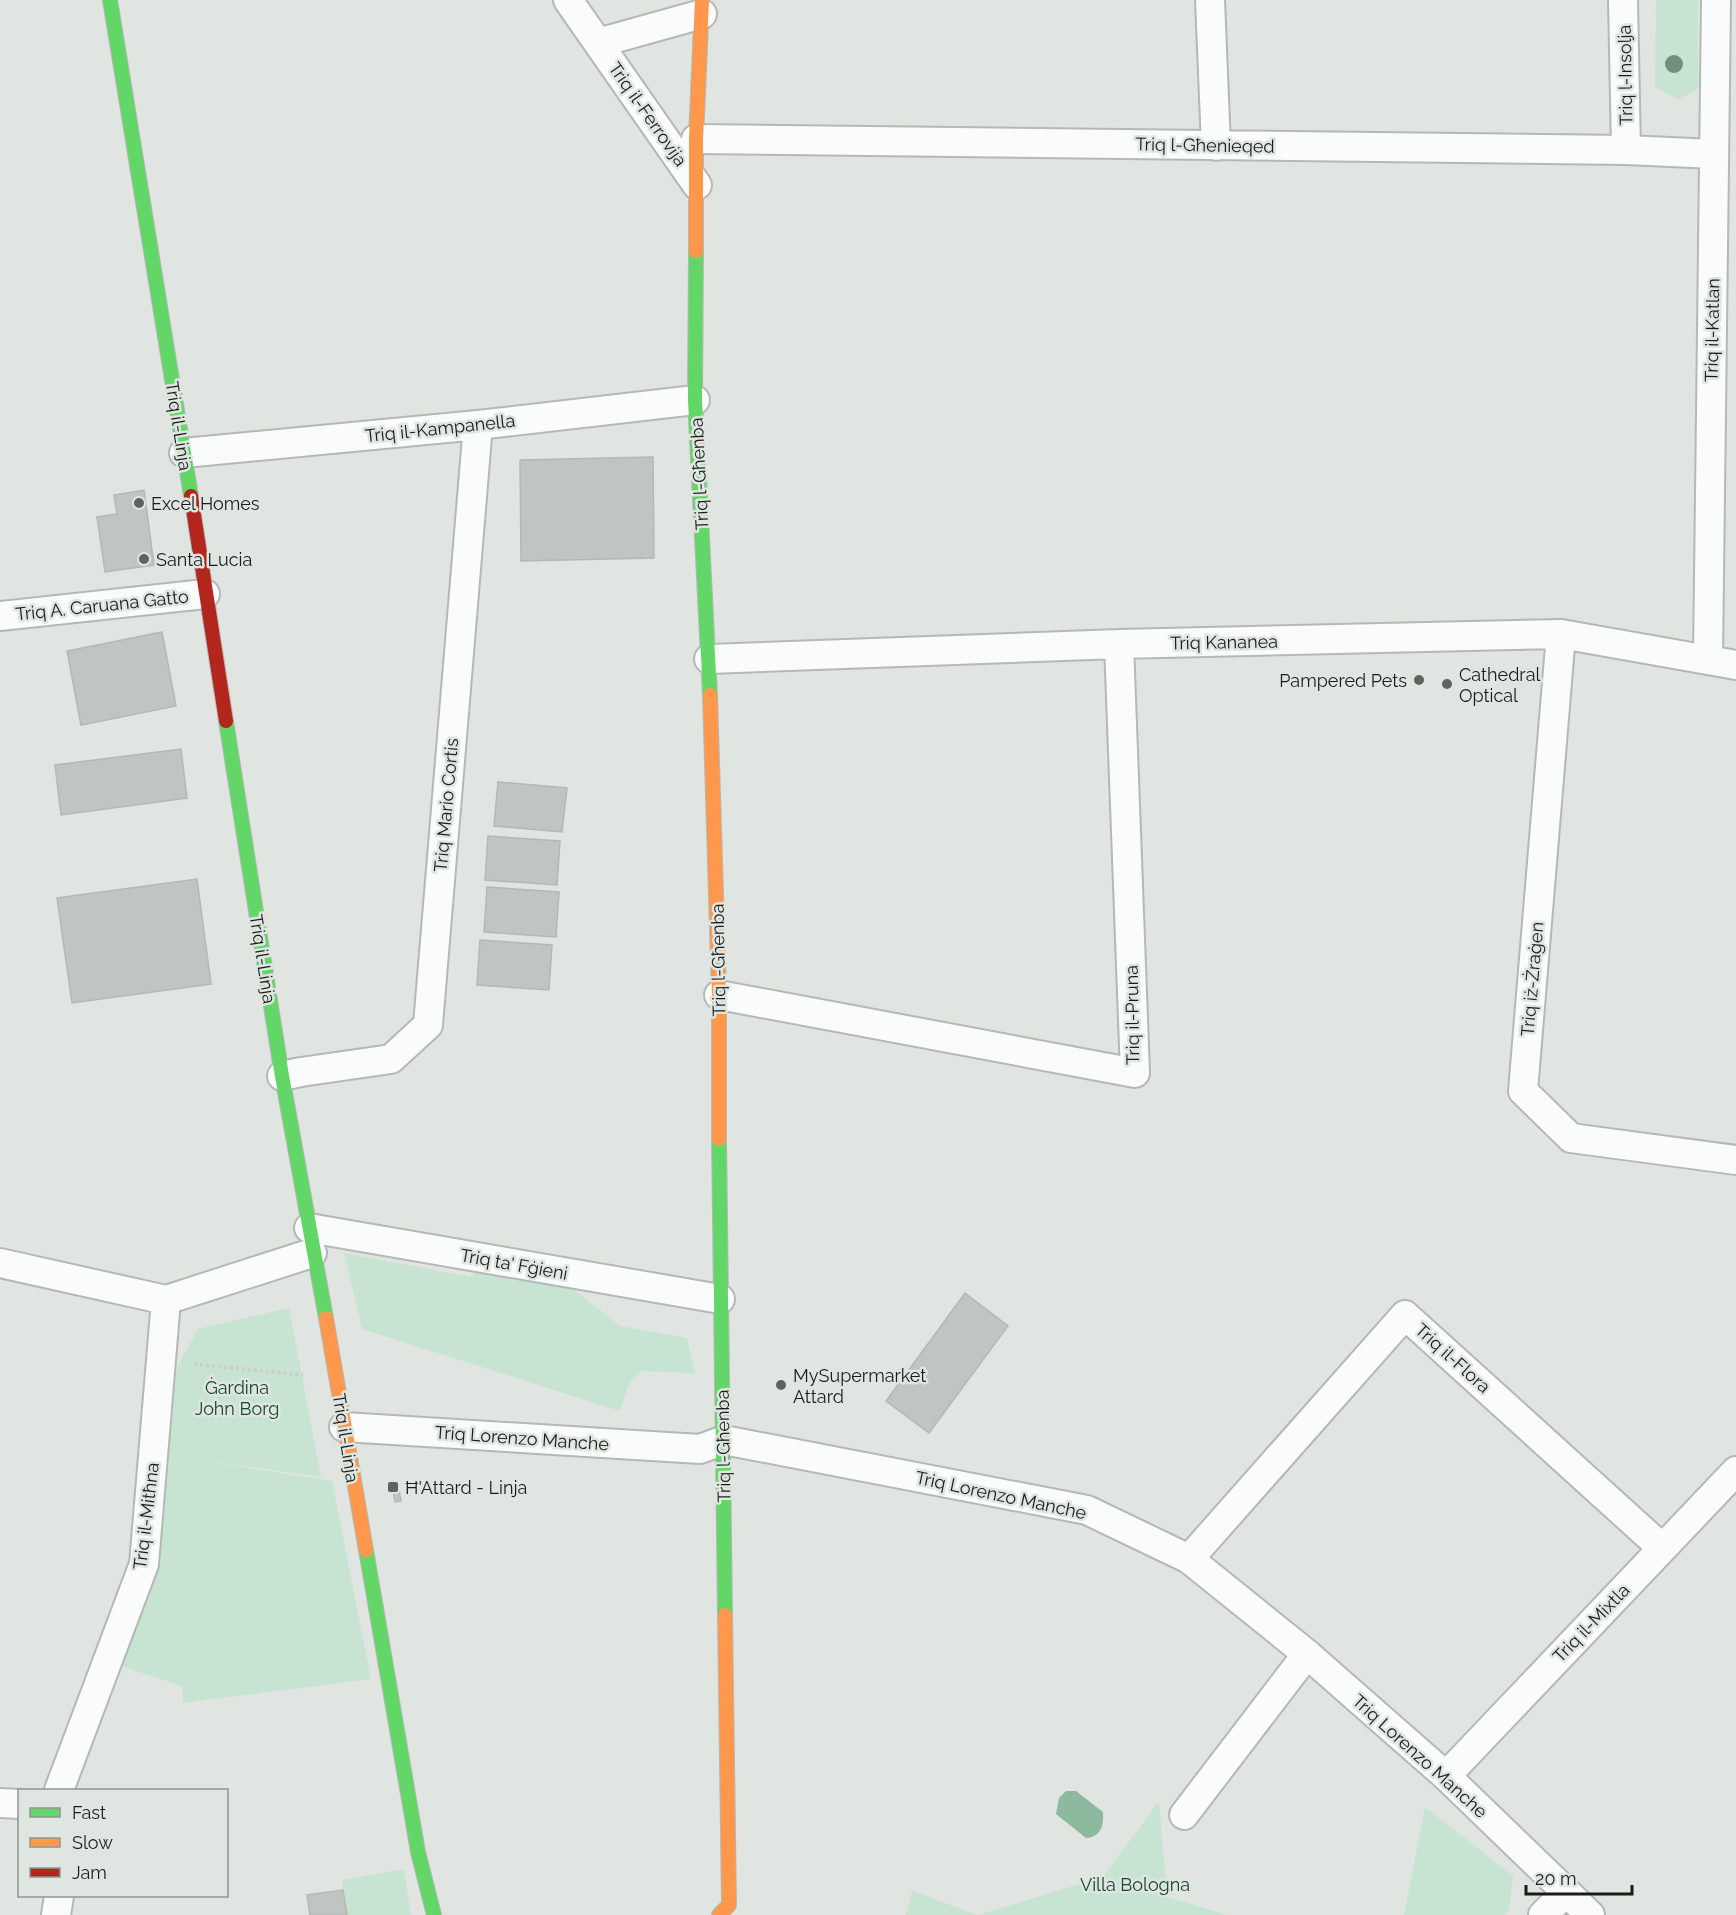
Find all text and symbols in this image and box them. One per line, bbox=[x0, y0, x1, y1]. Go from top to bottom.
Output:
street label: Triq l-Insolja bbox=[1614, 25, 1636, 125]
street label: Triq il-Ferrovija bbox=[604, 58, 692, 170]
street label: Triq l-Għenieqed bbox=[1135, 133, 1275, 157]
street label: Triq il-Katlan bbox=[1701, 278, 1723, 382]
street label: Triq il-Linja bbox=[162, 380, 196, 472]
street label: Triq il-Kampanella bbox=[364, 410, 516, 446]
street label: Triq l-Għenba bbox=[686, 417, 712, 531]
place label: Excel Homes bbox=[151, 493, 260, 514]
marker: Excel Homes bbox=[132, 496, 146, 510]
place label: Santa Lucia bbox=[156, 549, 252, 570]
marker: Santa Lucia bbox=[137, 552, 151, 566]
street label: Triq A. Caruana Gatto bbox=[14, 585, 190, 625]
street label: Triq Kananea bbox=[1170, 631, 1278, 653]
place label: Cathedral Optical bbox=[1459, 664, 1540, 706]
place label: Pampered Pets bbox=[1279, 670, 1407, 691]
marker: Pampered Pets bbox=[1412, 673, 1426, 687]
marker: Cathedral Optical bbox=[1440, 677, 1454, 691]
street label: Triq Mario Cortis bbox=[430, 737, 462, 873]
street label: Triq l-Għenba bbox=[707, 903, 729, 1017]
street label: Triq il-Linja bbox=[246, 913, 280, 1005]
street label: Triq iż-Żraġen bbox=[1517, 921, 1547, 1037]
street label: Triq il-Pruna bbox=[1121, 965, 1143, 1065]
street label: Triq ta' Fġieni bbox=[459, 1244, 569, 1284]
street label: Triq il-Flora bbox=[1411, 1319, 1495, 1397]
place label: MySupermarket Attard bbox=[793, 1365, 926, 1407]
park label: Ġardina John Borg bbox=[195, 1377, 279, 1419]
marker: MySupermarket Attard bbox=[774, 1378, 788, 1392]
street label: Triq l-Għenba bbox=[712, 1389, 734, 1503]
street label: Triq il-Linja bbox=[329, 1392, 363, 1484]
street label: Triq Lorenzo Manche bbox=[434, 1421, 610, 1455]
street label: Triq il-Mitħna bbox=[129, 1461, 163, 1571]
street label: Triq Lorenzo Manche bbox=[914, 1467, 1089, 1523]
place label: Ħ'Attard - Linja bbox=[405, 1477, 527, 1498]
marker: Ħ'Attard - Linja bbox=[386, 1480, 400, 1494]
street label: Triq il-Mixtla bbox=[1548, 1579, 1634, 1667]
street label: Triq Lorenzo Manche bbox=[1348, 1690, 1492, 1822]
legend bbox=[18, 1789, 228, 1897]
text: Fast bbox=[72, 1802, 106, 1823]
text: Slow bbox=[72, 1832, 113, 1853]
scale bar bbox=[1526, 1858, 1632, 1896]
text: Jam bbox=[72, 1862, 107, 1883]
text: 20 m bbox=[1535, 1868, 1577, 1889]
park label: Villa Bologna bbox=[1080, 1874, 1190, 1895]

